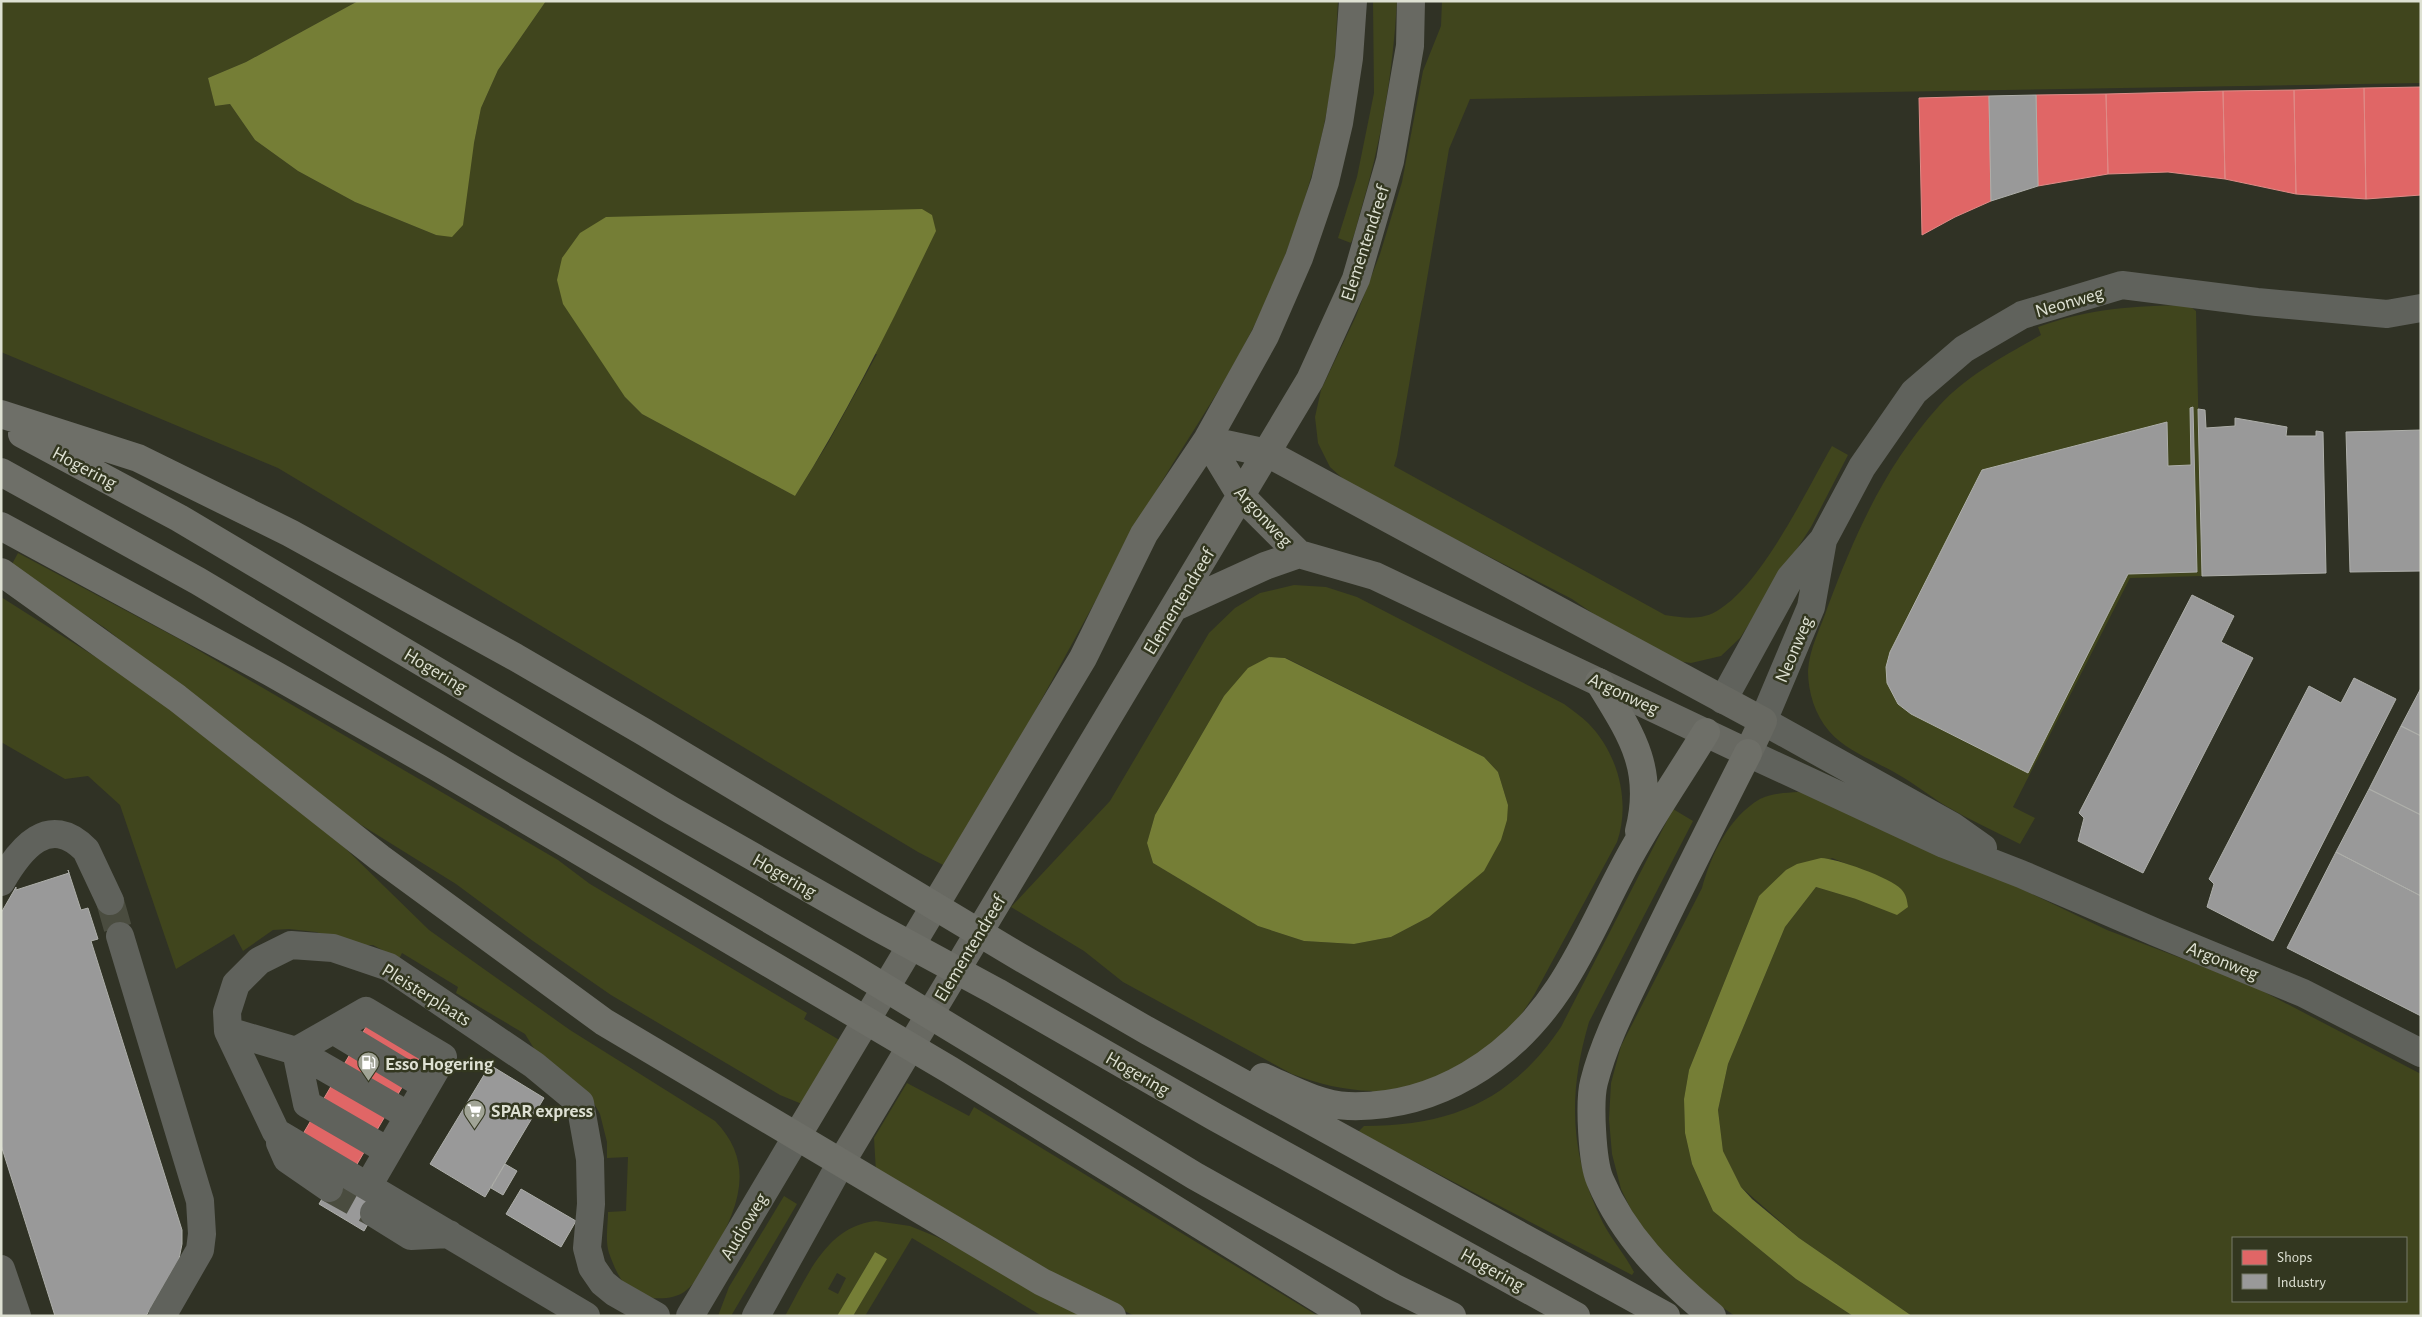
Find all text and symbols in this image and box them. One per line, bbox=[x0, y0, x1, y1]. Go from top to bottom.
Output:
street label: Elementendreef bbox=[1338, 182, 1393, 303]
street label: Neonweg bbox=[2033, 283, 2107, 321]
street label: Hogering bbox=[49, 444, 120, 493]
street label: Argonweg bbox=[1230, 483, 1296, 552]
street label: Elementendreef bbox=[1140, 544, 1219, 658]
street label: Neonweg bbox=[1772, 613, 1817, 686]
street label: Hogering bbox=[400, 645, 471, 698]
street label: Argonweg bbox=[1585, 670, 1662, 719]
street label: Hogering bbox=[749, 851, 820, 902]
street label: Elementendreef bbox=[931, 891, 1010, 1005]
street label: Argonweg bbox=[2184, 939, 2262, 985]
street label: Pleisterplaats bbox=[378, 961, 474, 1030]
street label: Hogering bbox=[1102, 1049, 1173, 1100]
fuel station icon: Esso Hogering bbox=[357, 1051, 381, 1082]
place label: Esso Hogering bbox=[385, 1055, 494, 1074]
supermarket icon: SPAR express bbox=[463, 1098, 487, 1129]
place label: SPAR express bbox=[491, 1102, 593, 1121]
street label: Audioweg bbox=[717, 1189, 772, 1263]
legend bbox=[2232, 1237, 2407, 1302]
street label: Hogering bbox=[1457, 1245, 1528, 1296]
text: Shops bbox=[2277, 1250, 2312, 1265]
text: Industry bbox=[2277, 1275, 2326, 1290]

